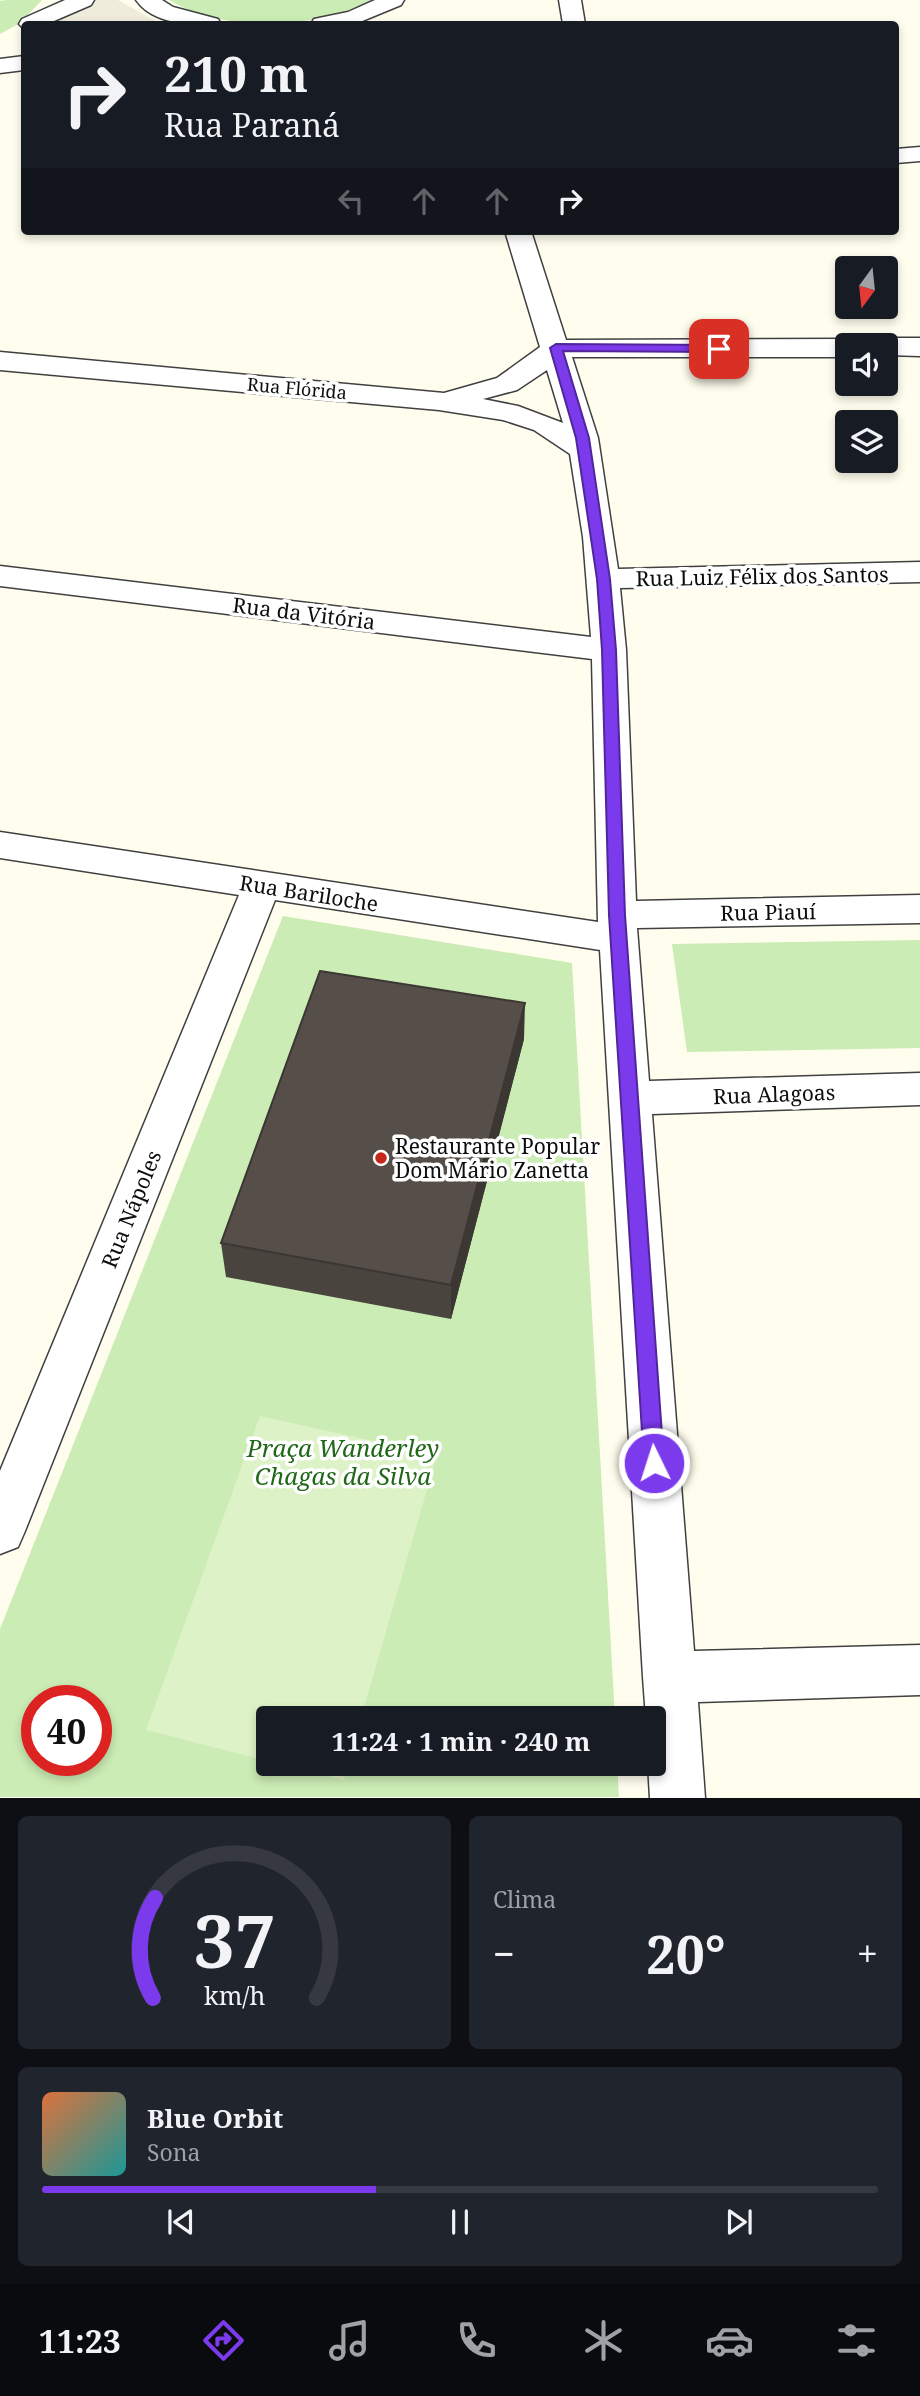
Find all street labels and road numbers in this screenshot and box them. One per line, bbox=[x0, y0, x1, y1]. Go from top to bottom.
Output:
street label: Rua Flórida bbox=[246, 372, 348, 404]
street label: Rua Luiz Félix dos Santos bbox=[635, 560, 889, 592]
street label: Rua da Vitória bbox=[231, 590, 377, 636]
street label: Rua Bariloche bbox=[238, 868, 380, 918]
street label: Rua Piauí bbox=[720, 897, 816, 927]
street label: Rua Alagoas bbox=[712, 1078, 836, 1110]
street label: Rua Nápoles bbox=[95, 1146, 167, 1272]

